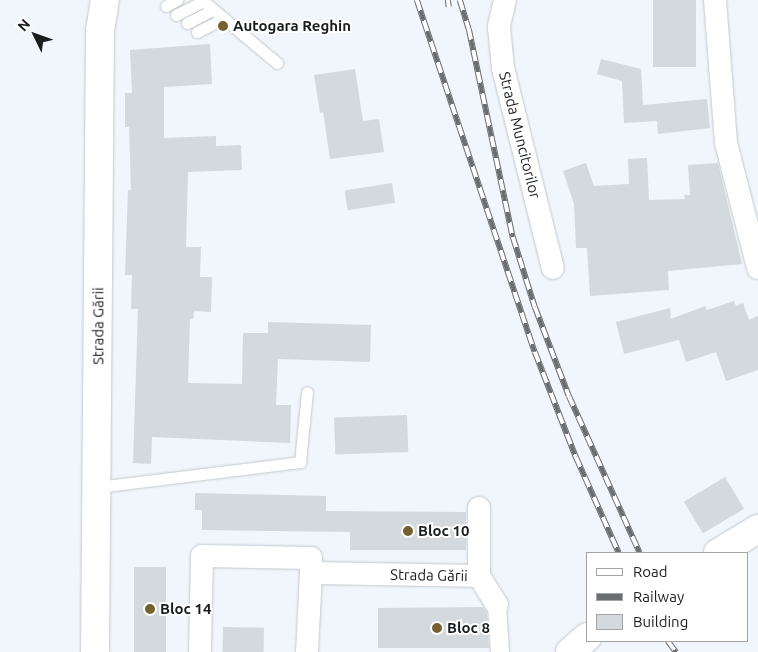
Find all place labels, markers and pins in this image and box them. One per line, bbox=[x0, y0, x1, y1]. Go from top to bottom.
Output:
place label: Autogara Reghin bbox=[233, 17, 351, 35]
marker: Autogara Reghin bbox=[217, 20, 229, 32]
place label: Bloc 10 bbox=[418, 522, 469, 540]
marker: Bloc 10 bbox=[402, 525, 414, 537]
place label: Bloc 14 bbox=[160, 600, 211, 618]
marker: Bloc 14 bbox=[144, 603, 156, 615]
place label: Bloc 8 bbox=[447, 619, 490, 637]
marker: Bloc 8 bbox=[431, 622, 443, 634]

